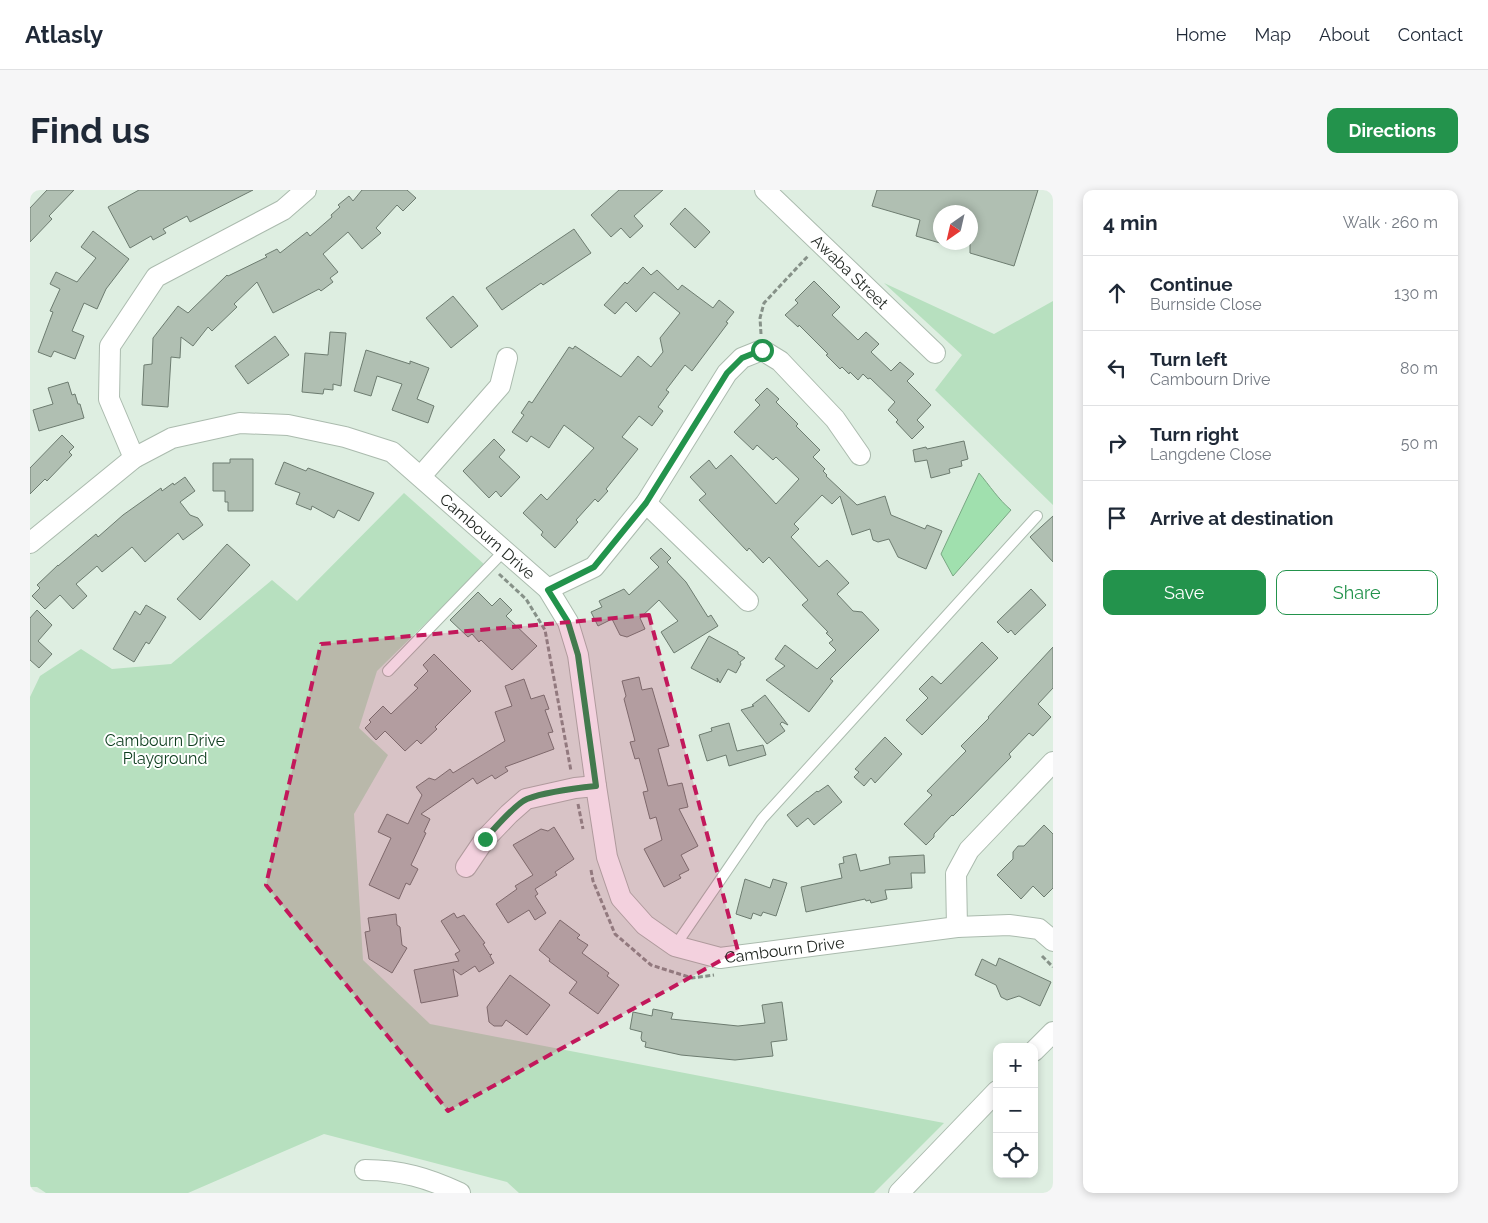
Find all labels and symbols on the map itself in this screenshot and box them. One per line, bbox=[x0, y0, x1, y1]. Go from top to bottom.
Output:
north arrow bbox=[933, 205, 978, 250]
street label: Awaba Street bbox=[808, 231, 893, 313]
route start bbox=[751, 339, 774, 362]
street label: Cambourn Drive bbox=[436, 489, 539, 583]
park label: Cambourn Drive Playground bbox=[105, 731, 225, 768]
route end bbox=[474, 828, 497, 851]
street label: Cambourn Drive bbox=[723, 932, 846, 967]

